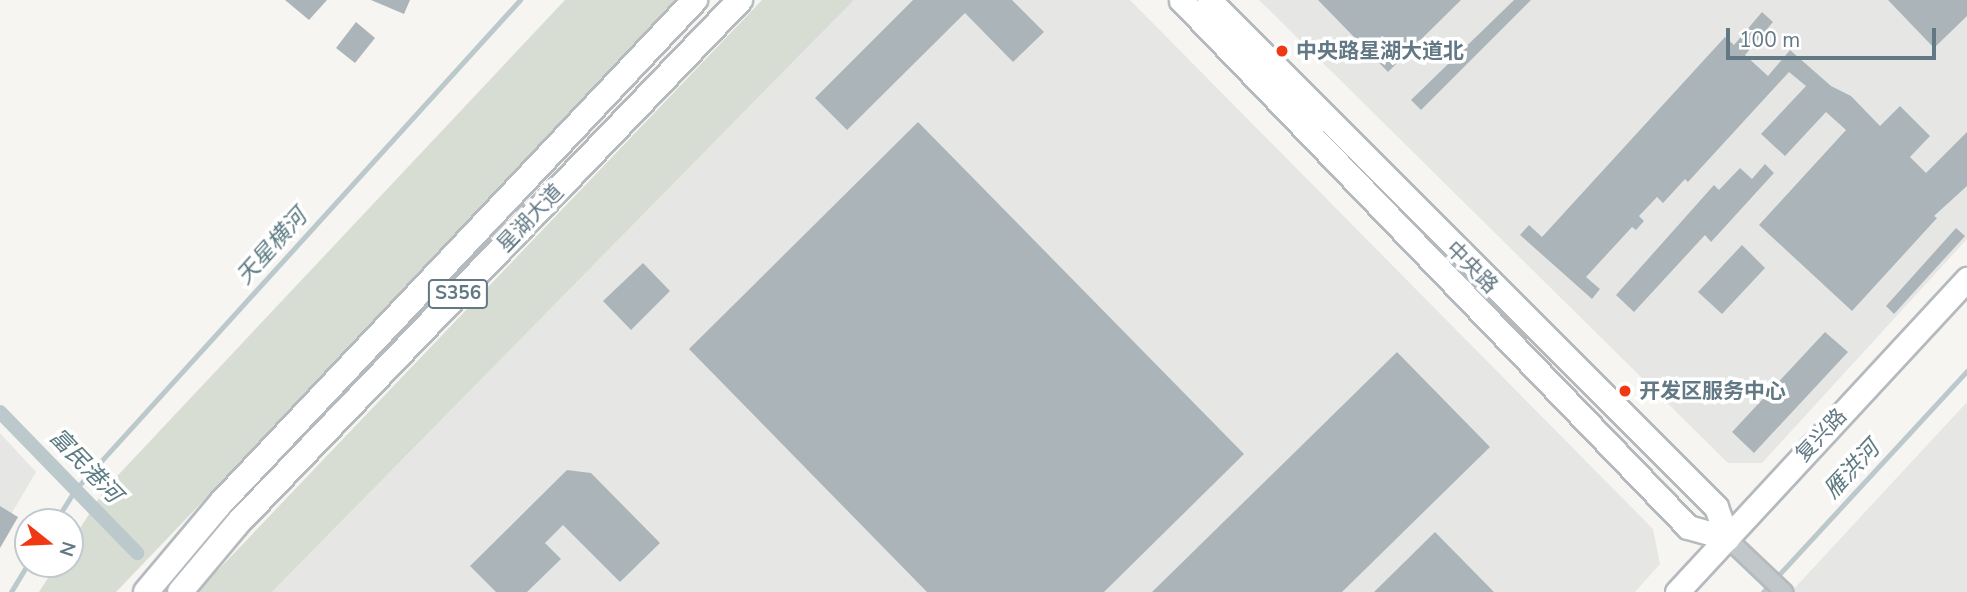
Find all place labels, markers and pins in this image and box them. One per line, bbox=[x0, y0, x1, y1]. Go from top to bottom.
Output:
place label: 中央路星湖大道北 bbox=[1296, 38, 1464, 64]
marker: 中央路星湖大道北 bbox=[1274, 43, 1290, 59]
place label: 开发区服务中心 bbox=[1639, 378, 1786, 404]
marker: 开发区服务中心 bbox=[1617, 383, 1633, 399]

